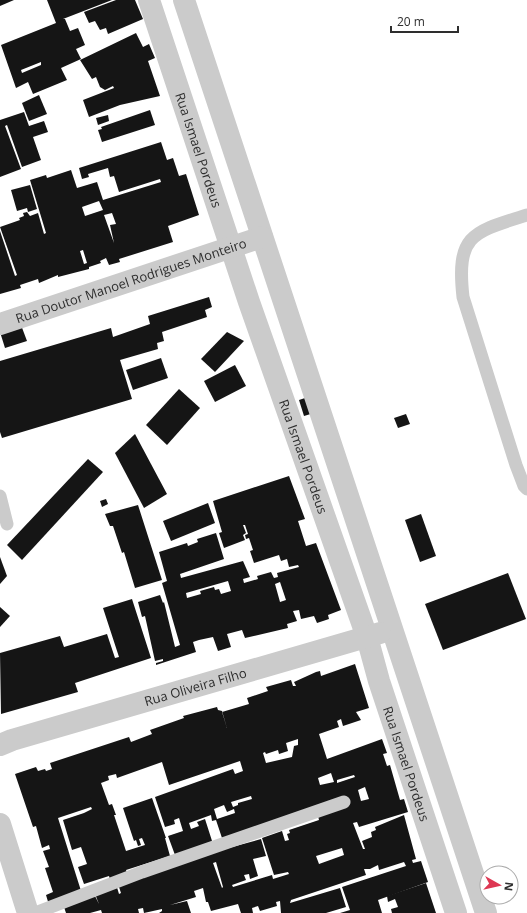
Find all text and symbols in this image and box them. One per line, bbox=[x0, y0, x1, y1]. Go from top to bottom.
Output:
scale bar bbox=[391, 8, 458, 34]
text: 20 m bbox=[397, 13, 425, 30]
street label: Rua Ismael Pordeus bbox=[171, 90, 226, 210]
street label: Rua Doutor Manoel Rodrigues Monteiro bbox=[13, 234, 249, 327]
street label: Rua Ismael Pordeus bbox=[275, 397, 332, 516]
street label: Rua Oliveira Filho bbox=[142, 663, 249, 710]
street label: Rua Ismael Pordeus bbox=[379, 704, 434, 824]
north arrow bbox=[479, 865, 519, 905]
text: N bbox=[501, 881, 517, 892]

